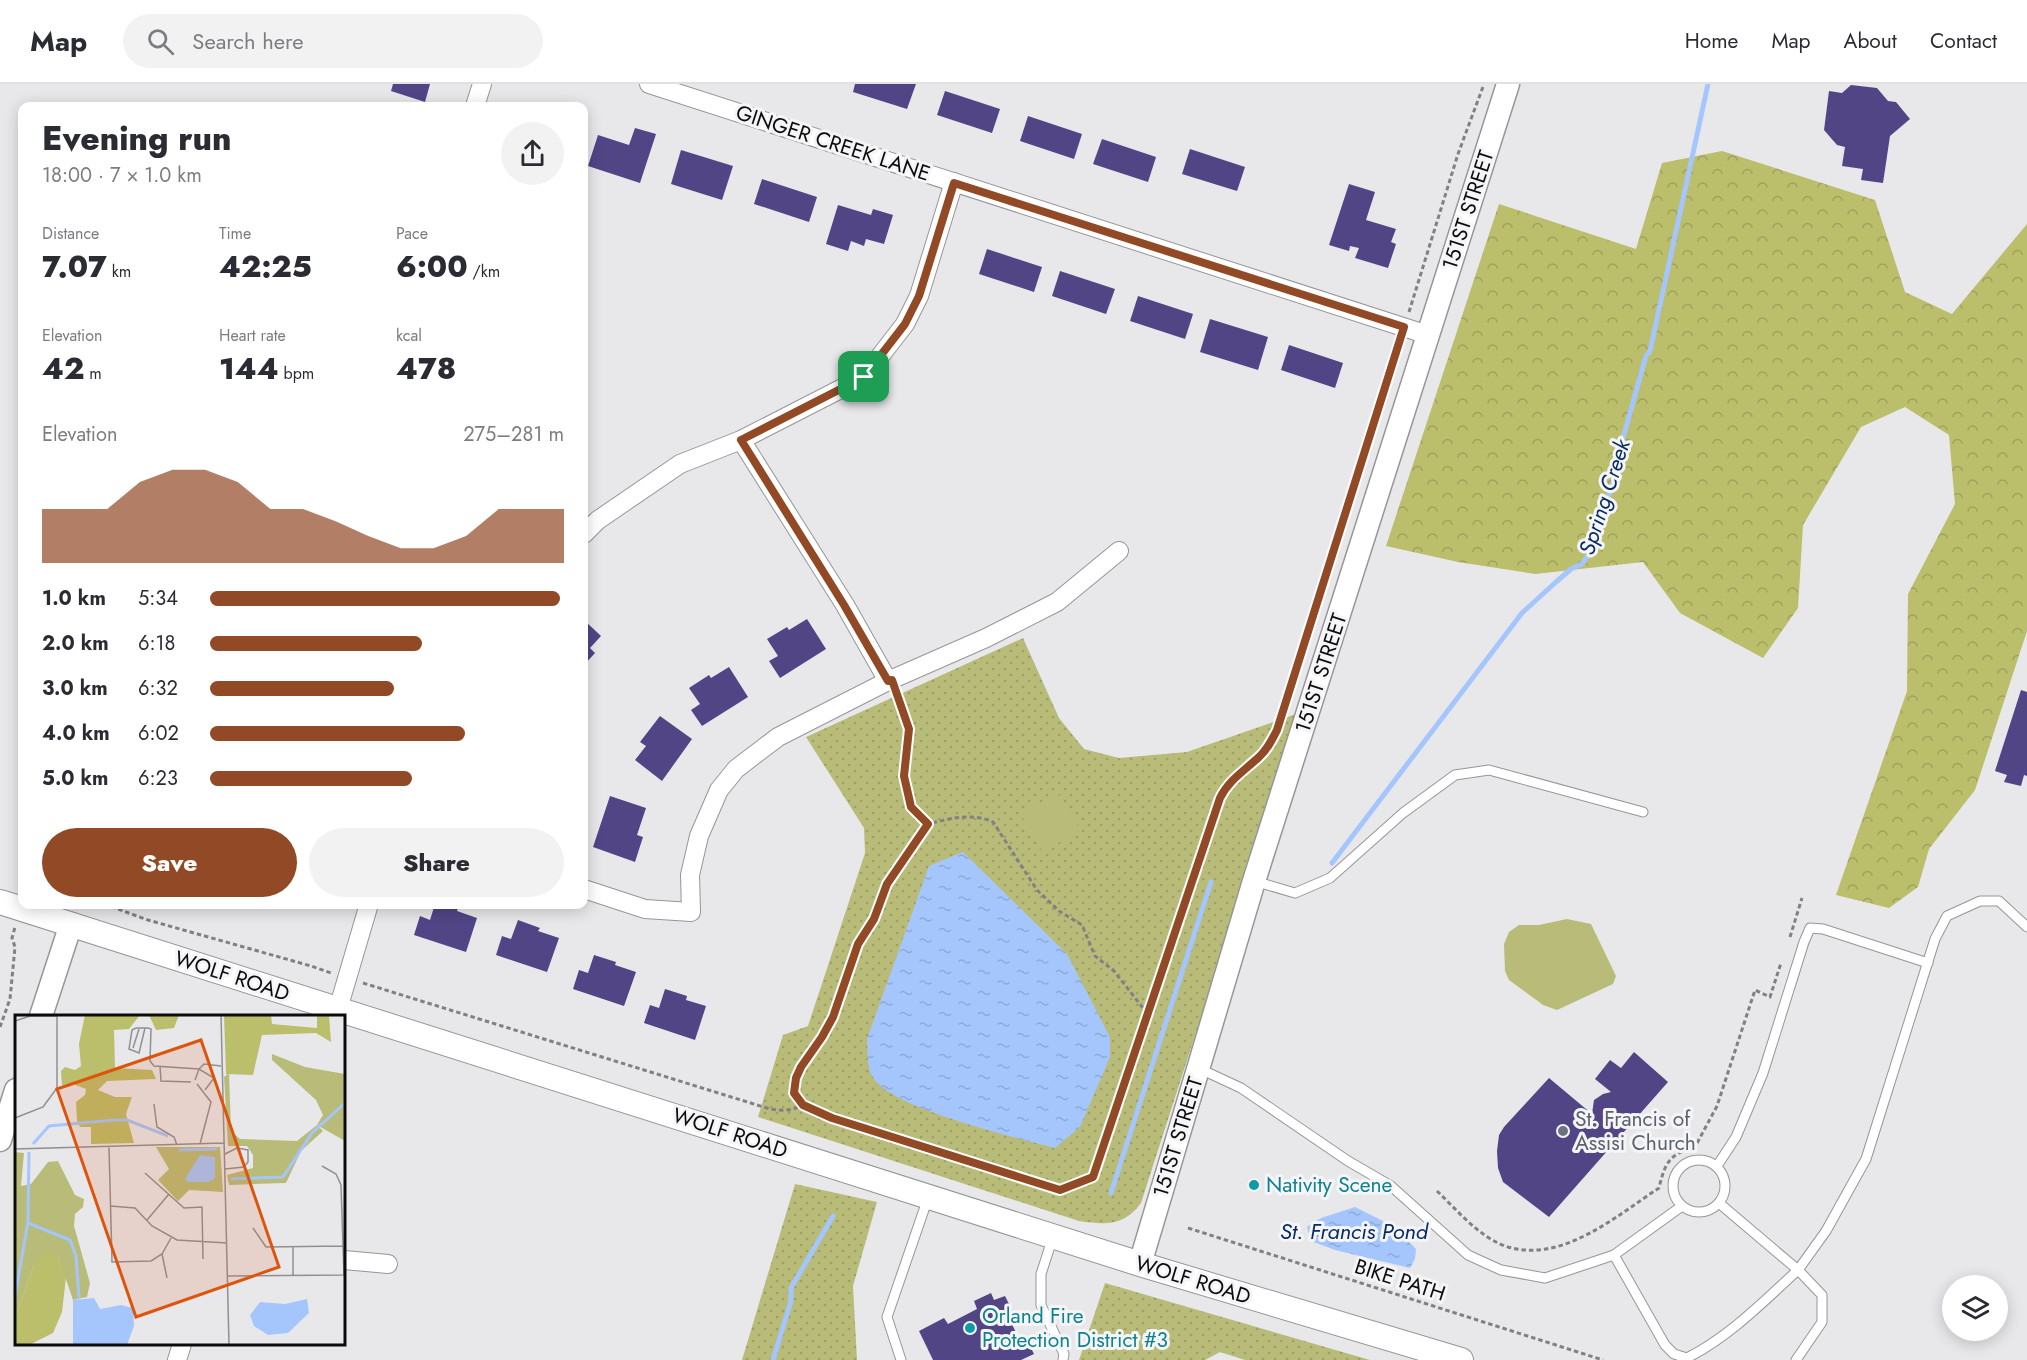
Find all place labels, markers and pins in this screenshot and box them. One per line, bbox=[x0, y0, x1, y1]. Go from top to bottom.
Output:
pin bbox=[838, 351, 889, 402]
place label: St. Francis of Assisi Church bbox=[1575, 1104, 1696, 1158]
marker: St. Francis of Assisi Church bbox=[1556, 1124, 1570, 1138]
place label: Nativity Scene bbox=[1266, 1170, 1393, 1200]
marker: Nativity Scene bbox=[1247, 1178, 1261, 1192]
place label: Orland Fire Protection District #3 bbox=[982, 1301, 1168, 1355]
marker: Orland Fire Protection District #3 bbox=[963, 1321, 977, 1335]

